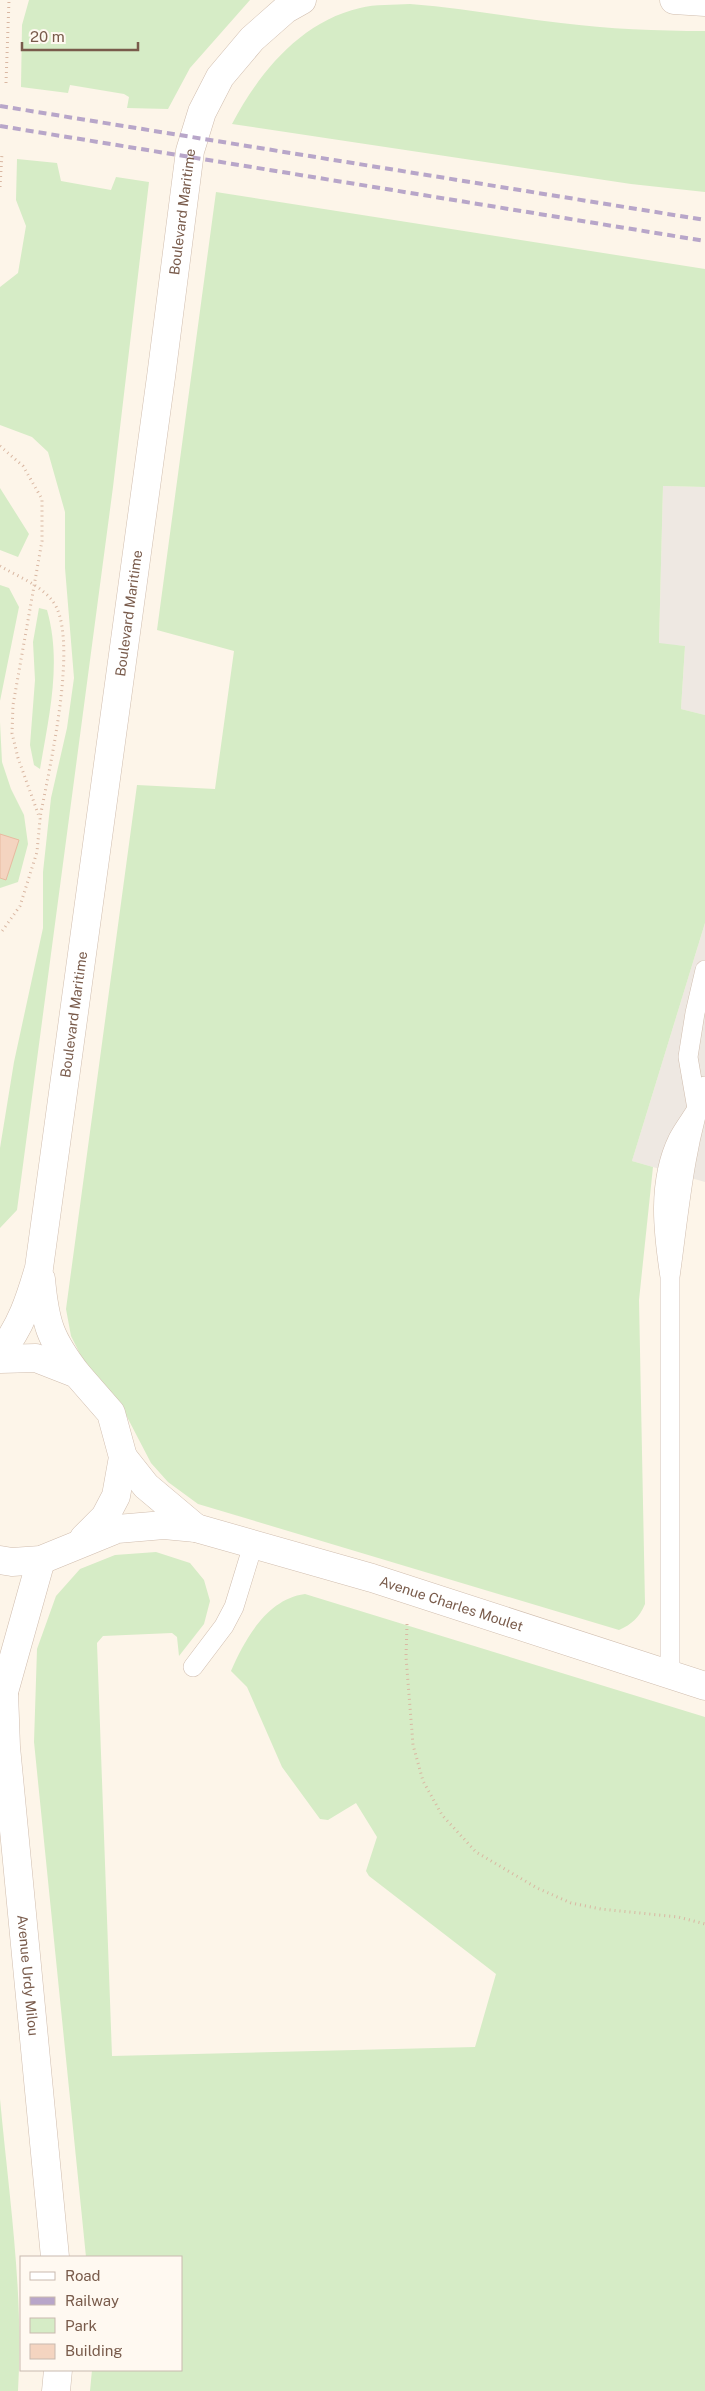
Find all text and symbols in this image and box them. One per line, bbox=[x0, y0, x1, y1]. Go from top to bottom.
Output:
scale bar bbox=[22, 20, 139, 52]
text: 20 m bbox=[30, 28, 65, 45]
street label: Boulevard Maritime bbox=[166, 148, 198, 276]
street label: Boulevard Maritime bbox=[112, 549, 145, 677]
street label: Boulevard Maritime bbox=[57, 950, 90, 1079]
street label: Avenue Charles Moulet bbox=[378, 1573, 525, 1634]
street label: Avenue Urdy Milou bbox=[14, 1914, 42, 2037]
legend bbox=[20, 2256, 182, 2371]
text: Road bbox=[65, 2267, 101, 2284]
text: Railway bbox=[65, 2292, 119, 2309]
text: Park bbox=[65, 2317, 97, 2334]
text: Building bbox=[65, 2342, 123, 2359]

